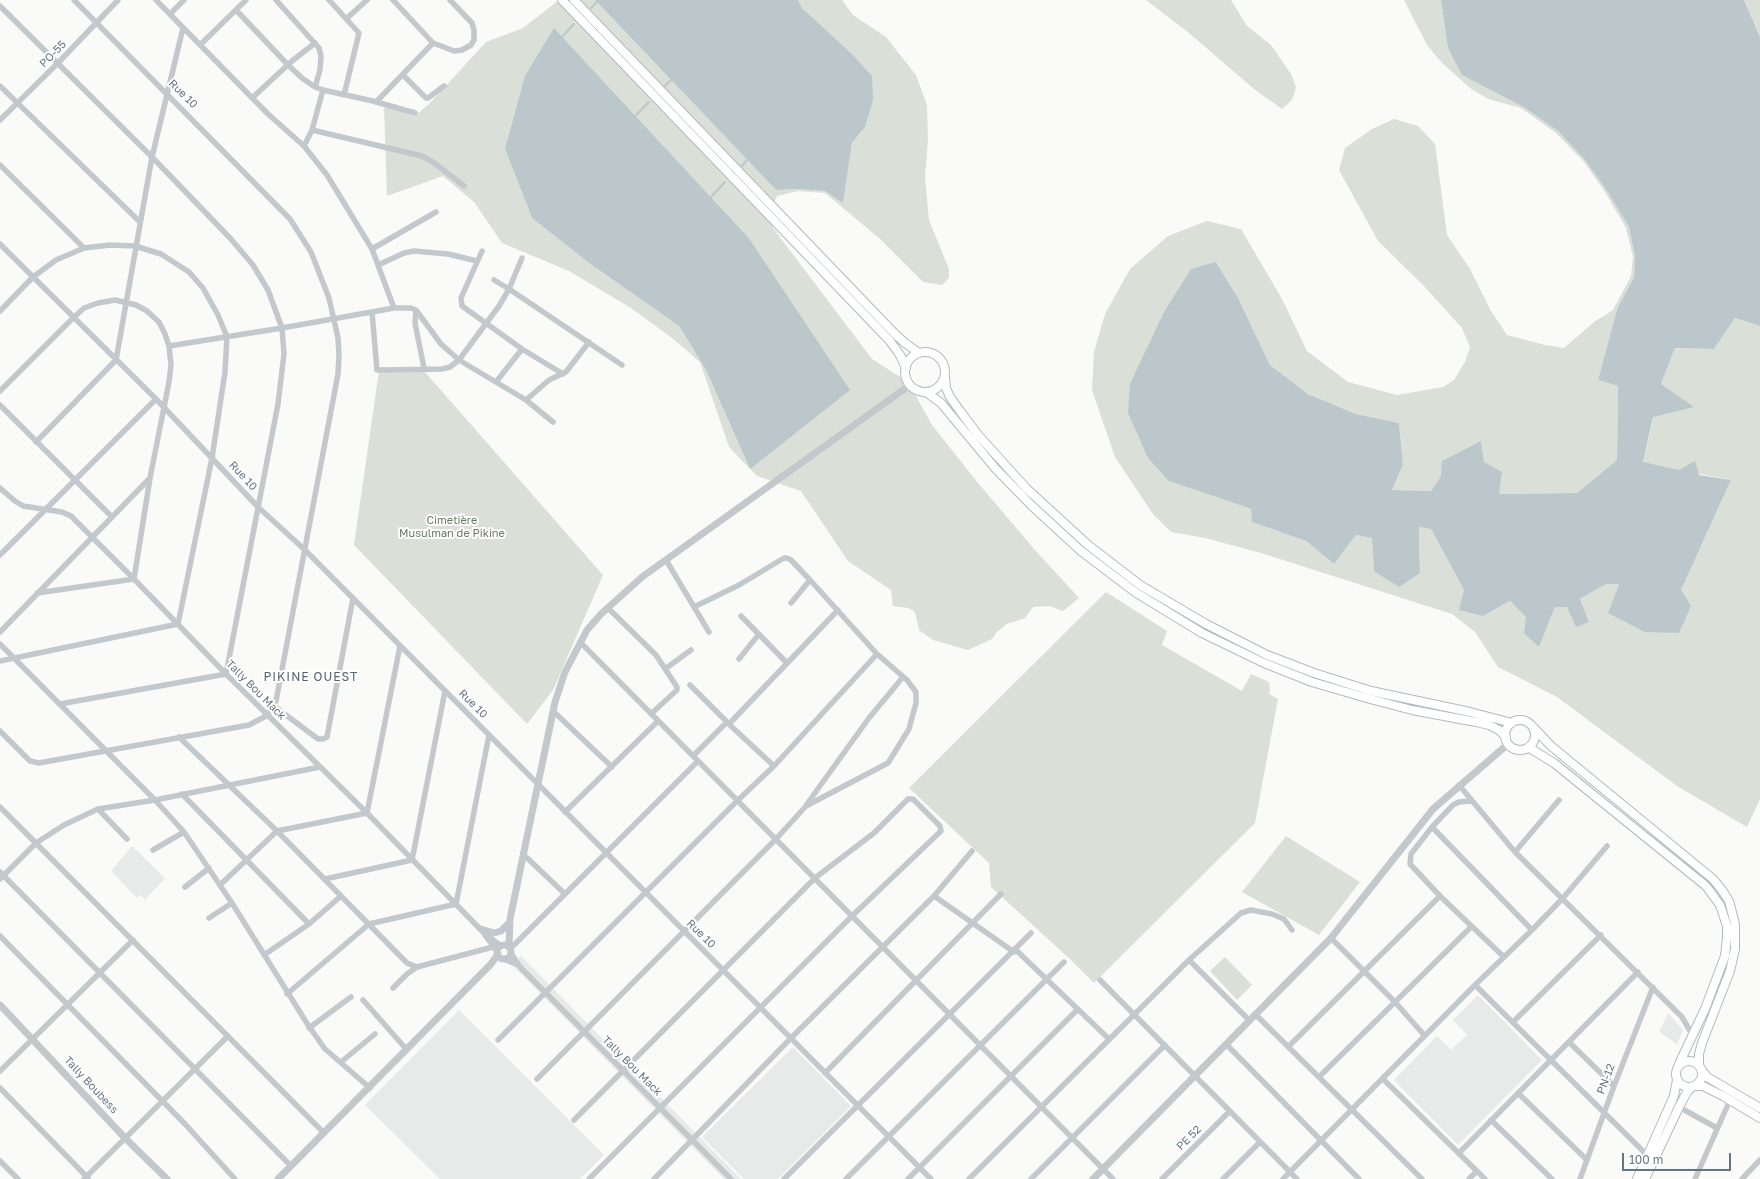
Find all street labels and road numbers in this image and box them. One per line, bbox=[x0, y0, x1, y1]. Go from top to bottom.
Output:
street label: PO-55 bbox=[37, 38, 69, 70]
street label: Rue 10 bbox=[166, 77, 200, 111]
street label: Rue 10 bbox=[226, 459, 260, 493]
street label: Tally Bou Mack bbox=[223, 657, 289, 723]
street label: Rue 10 bbox=[456, 687, 490, 721]
street label: Rue 10 bbox=[684, 917, 718, 951]
street label: Tally Bou Mack bbox=[599, 1033, 665, 1099]
street label: Tally Boubess bbox=[61, 1054, 121, 1116]
street label: PN-12 bbox=[1594, 1062, 1618, 1096]
street label: PE 52 bbox=[1174, 1123, 1204, 1153]

